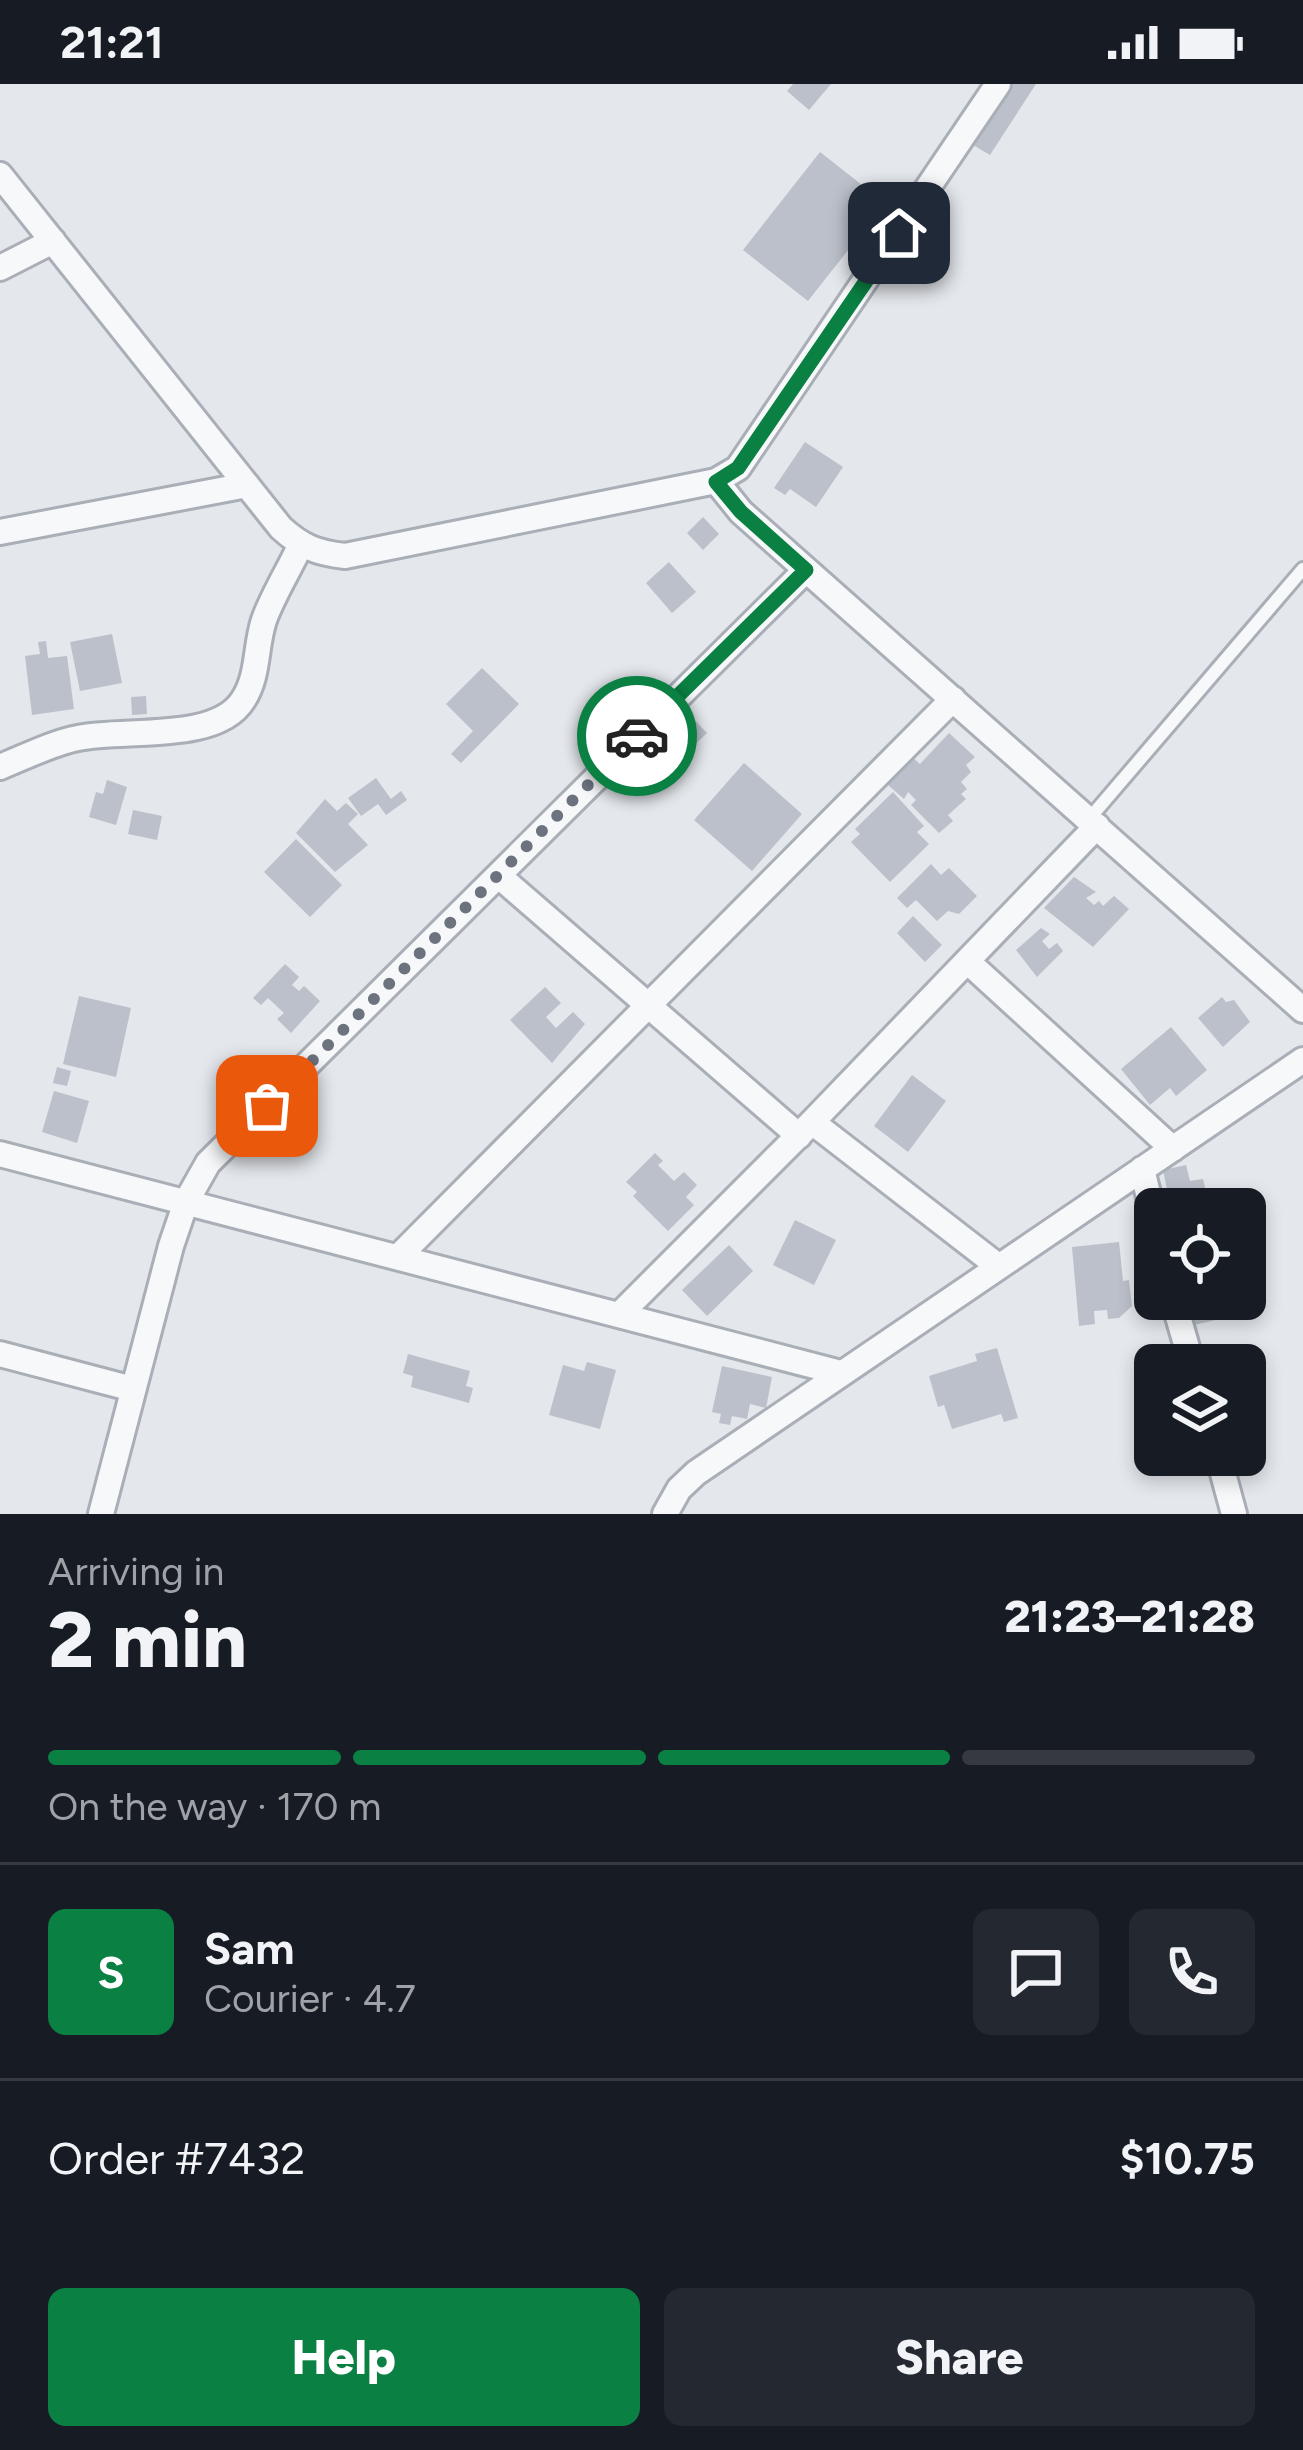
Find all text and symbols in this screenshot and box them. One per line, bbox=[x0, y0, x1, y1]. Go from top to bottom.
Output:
text: 21:21 bbox=[60, 15, 164, 69]
pin bbox=[848, 182, 950, 284]
icon: home bbox=[866, 200, 932, 266]
courier bbox=[577, 676, 697, 796]
icon: car bbox=[604, 703, 670, 769]
pin bbox=[216, 1055, 318, 1157]
icon: bag bbox=[234, 1073, 300, 1139]
map controls bbox=[1134, 1188, 1266, 1476]
button: locate bbox=[1134, 1188, 1266, 1320]
button: layers bbox=[1134, 1344, 1266, 1476]
text: Arriving in bbox=[48, 1548, 224, 1595]
text: 21:23–21:28 bbox=[1004, 1589, 1255, 1643]
text: 2 min bbox=[48, 1593, 247, 1687]
text: On the way · 170 m bbox=[48, 1783, 381, 1830]
button: chat bbox=[973, 1909, 1099, 2035]
button: phone bbox=[1129, 1909, 1255, 2035]
text: Sam bbox=[204, 1921, 295, 1975]
text: S bbox=[97, 1945, 125, 1999]
text: Courier · 4.7 bbox=[204, 1975, 416, 2022]
text: Order #7432 bbox=[48, 2131, 305, 2185]
text: $10.75 bbox=[1120, 2131, 1255, 2185]
button: Help bbox=[48, 2288, 640, 2426]
button: Share bbox=[664, 2288, 1255, 2426]

